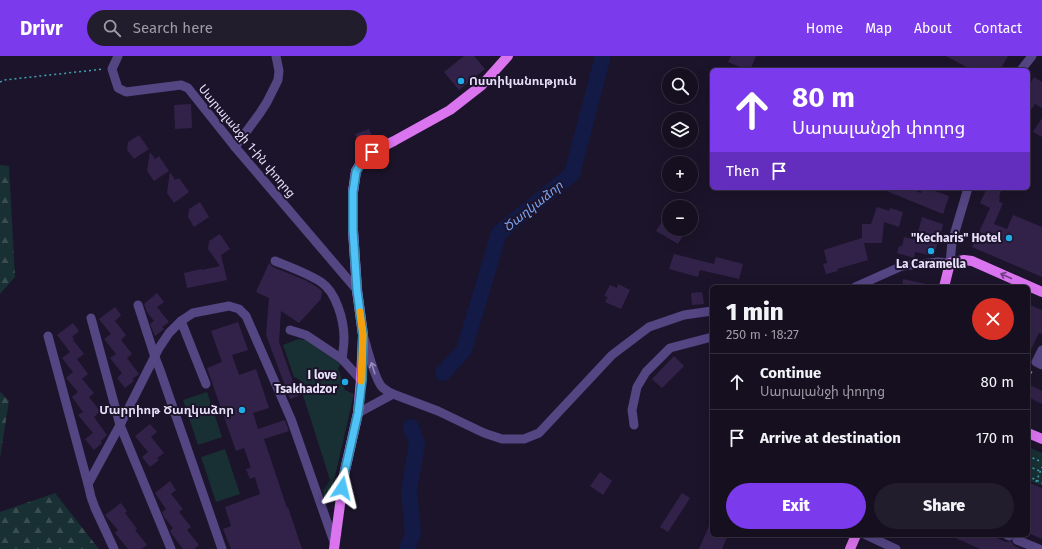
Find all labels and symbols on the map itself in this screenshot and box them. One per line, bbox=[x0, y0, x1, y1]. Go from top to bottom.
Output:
place label: Ոստիկանություն bbox=[469, 74, 577, 88]
marker: Ոստիկանություն bbox=[456, 76, 466, 86]
street label: Սարալանջի 1-ին փողոց bbox=[196, 82, 298, 200]
pin bbox=[355, 135, 389, 169]
water label: Ծաղկաձոր bbox=[500, 177, 567, 235]
place label: "Kecharis" Hotel bbox=[911, 231, 1001, 245]
marker: "Kecharis" Hotel bbox=[1004, 233, 1014, 243]
marker: La Caramella bbox=[926, 246, 936, 256]
place label: La Caramella bbox=[896, 257, 967, 271]
one-way arrow bbox=[1001, 272, 1013, 279]
one-way arrow bbox=[369, 361, 376, 374]
place label: I love Tsakhadzor bbox=[274, 368, 337, 396]
marker: I love Tsakhadzor bbox=[340, 377, 350, 387]
place label: Մարրիոթ Ծաղկաձոր bbox=[99, 403, 234, 417]
marker: Մարրիոթ Ծաղկաձոր bbox=[237, 405, 247, 415]
position arrow bbox=[321, 467, 363, 509]

